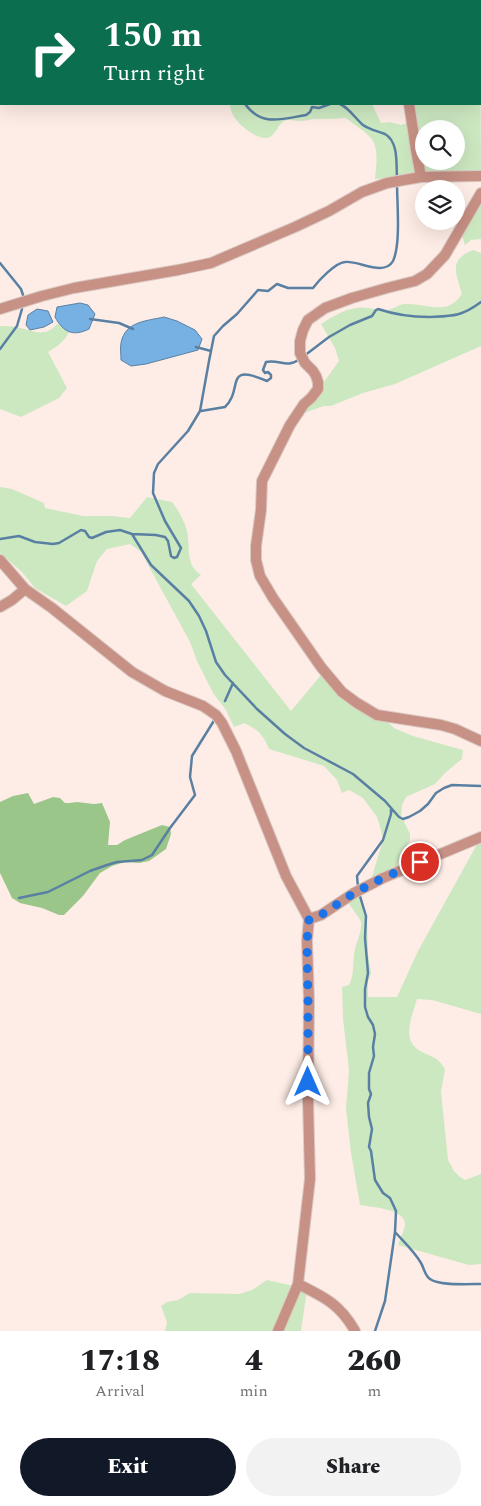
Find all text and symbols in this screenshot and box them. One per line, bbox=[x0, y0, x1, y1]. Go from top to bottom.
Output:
text: 150 m bbox=[103, 9, 202, 62]
icon: right bbox=[20, 20, 85, 85]
text: Turn right bbox=[103, 57, 205, 90]
map controls bbox=[415, 120, 465, 230]
button: search bbox=[415, 120, 465, 170]
button: layers bbox=[415, 180, 465, 230]
pin bbox=[399, 841, 441, 883]
icon: arrive bbox=[406, 848, 434, 876]
position arrow bbox=[281, 1055, 333, 1107]
text: 17:18 bbox=[80, 1338, 160, 1384]
text: 4 bbox=[245, 1338, 263, 1384]
text: 260 bbox=[347, 1338, 401, 1384]
text: Arrival bbox=[95, 1379, 145, 1403]
text: min bbox=[240, 1379, 268, 1403]
text: m bbox=[367, 1379, 381, 1403]
button: Exit bbox=[20, 1438, 236, 1496]
button: Share bbox=[246, 1438, 461, 1496]

